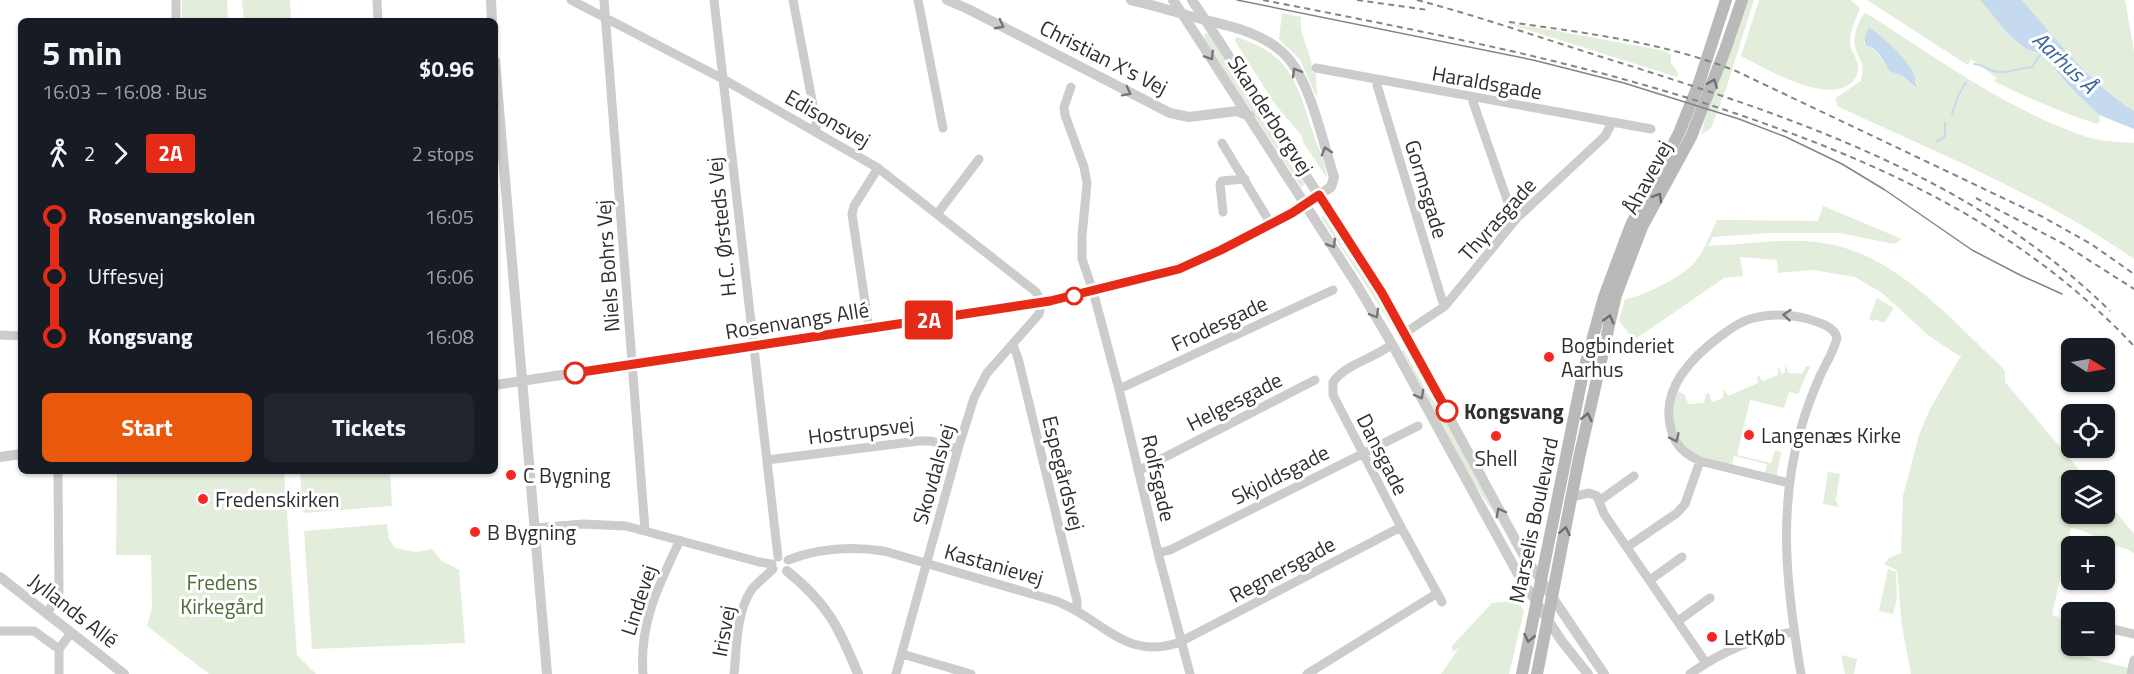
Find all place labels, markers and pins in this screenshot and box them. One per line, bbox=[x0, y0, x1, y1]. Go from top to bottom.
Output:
unlabelled marker bbox=[1065, 287, 1083, 305]
place label: Bogbinderiet Aarhus bbox=[1561, 329, 1675, 385]
marker: Bogbinderiet Aarhus bbox=[1542, 350, 1556, 364]
unlabelled marker bbox=[564, 362, 586, 384]
place label: Kongsvang bbox=[1464, 395, 1564, 427]
marker: Kongsvang bbox=[1436, 400, 1458, 422]
place label: Langenæs Kirke bbox=[1761, 419, 1901, 451]
marker: Langenæs Kirke bbox=[1742, 428, 1756, 442]
marker: Shell bbox=[1489, 429, 1503, 443]
place label: Shell bbox=[1475, 442, 1517, 474]
place label: C Bygning bbox=[523, 459, 611, 491]
marker: C Bygning bbox=[504, 468, 518, 482]
place label: Fredenskirken bbox=[215, 483, 340, 515]
marker: Fredenskirken bbox=[196, 492, 210, 506]
place label: B Bygning bbox=[487, 516, 576, 548]
marker: B Bygning bbox=[468, 525, 482, 539]
place label: LetKøb bbox=[1724, 621, 1786, 653]
marker: LetKøb bbox=[1705, 630, 1719, 644]

